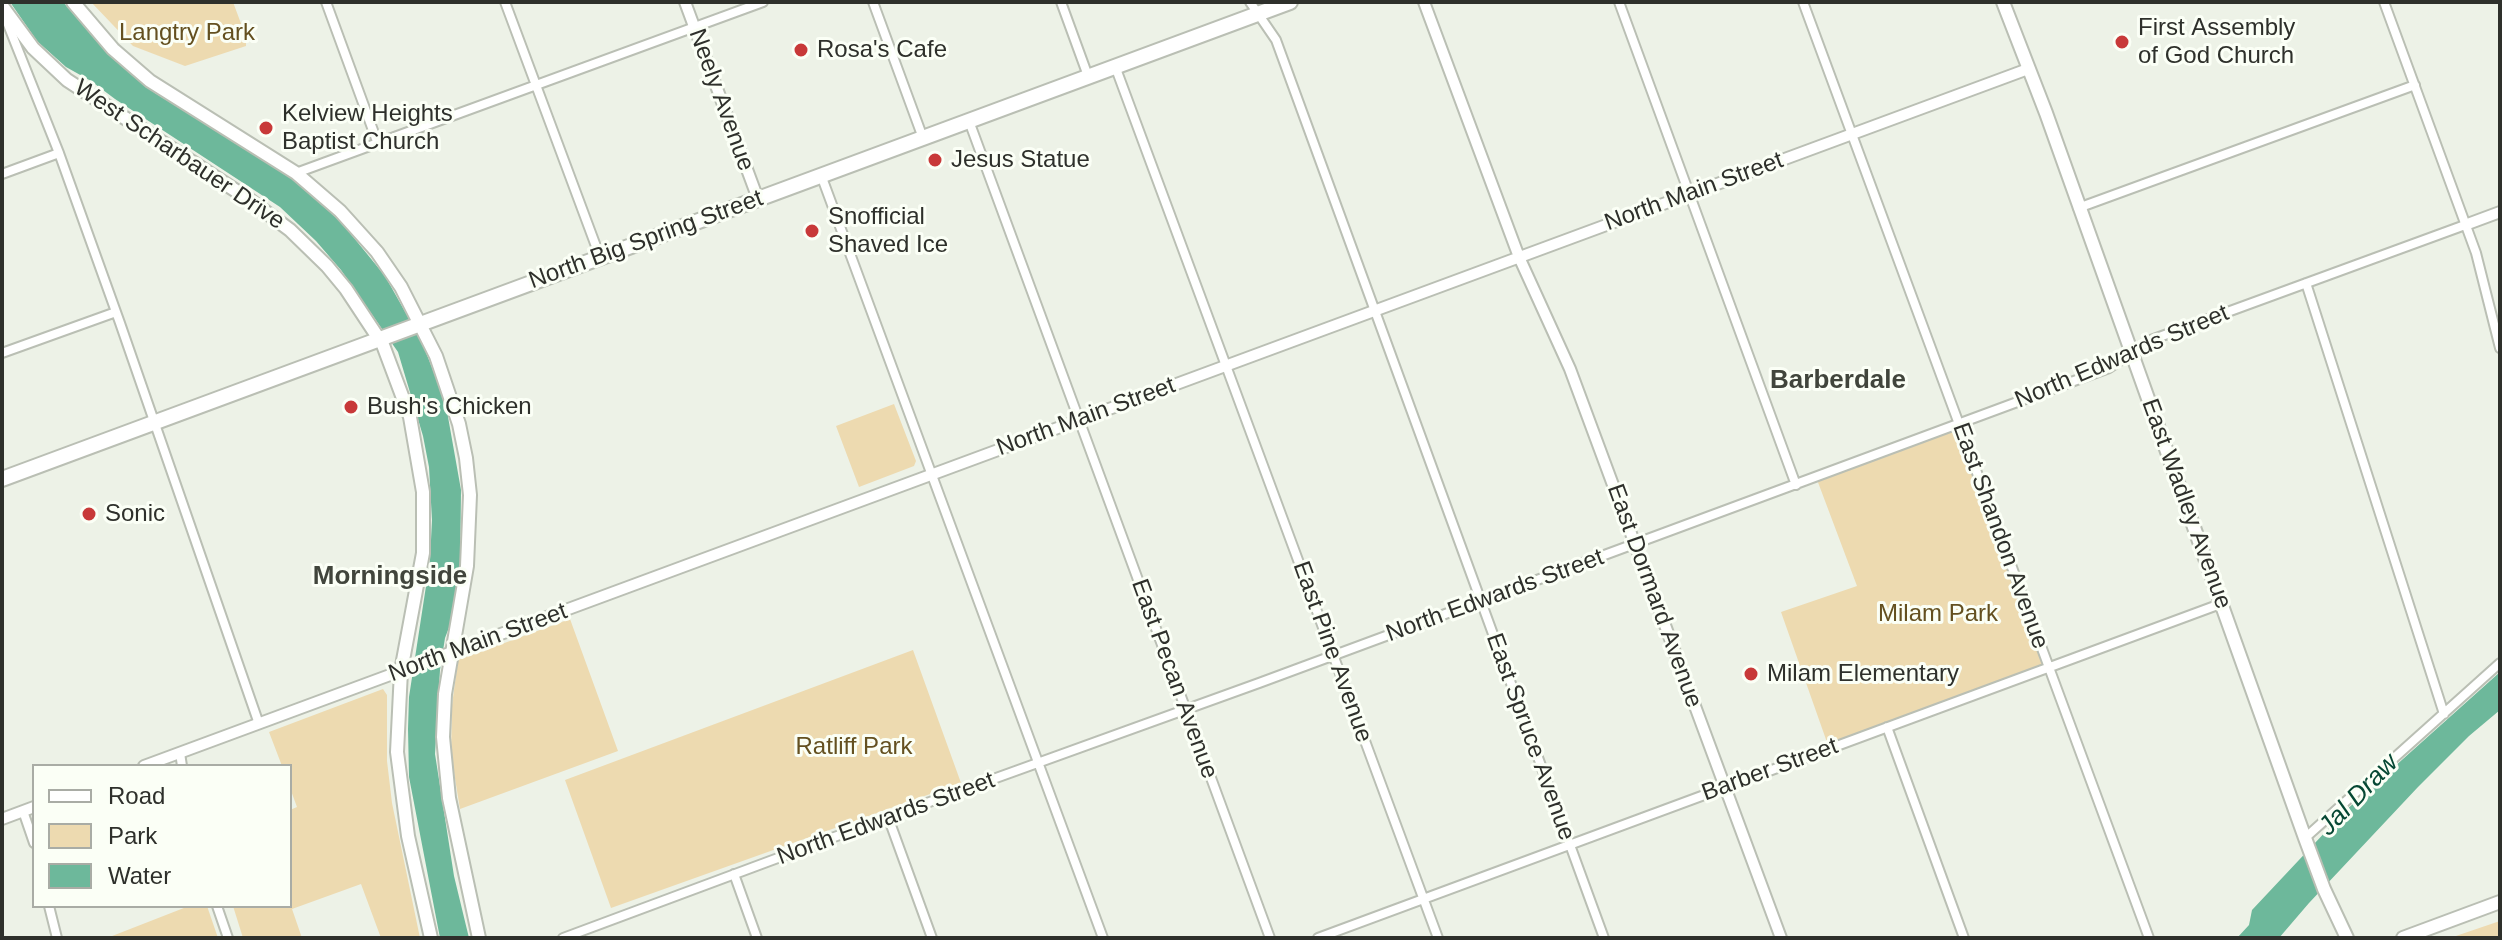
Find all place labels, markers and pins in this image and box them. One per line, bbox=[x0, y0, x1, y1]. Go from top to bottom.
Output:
place label: First Assembly of God Church bbox=[2138, 14, 2295, 70]
marker: First Assembly of God Church bbox=[2113, 33, 2131, 51]
place label: Rosa's Cafe bbox=[817, 36, 947, 64]
marker: Rosa's Cafe bbox=[792, 41, 810, 59]
place label: Kelview Heights Baptist Church bbox=[282, 100, 453, 156]
marker: Kelview Heights Baptist Church bbox=[257, 119, 275, 137]
place label: Jesus Statue bbox=[951, 146, 1090, 174]
marker: Jesus Statue bbox=[926, 151, 944, 169]
place label: Snofficial Shaved Ice bbox=[828, 203, 948, 259]
marker: Snofficial Shaved Ice bbox=[803, 222, 821, 240]
place label: Bush's Chicken bbox=[367, 393, 532, 421]
marker: Bush's Chicken bbox=[342, 398, 360, 416]
place label: Sonic bbox=[105, 500, 165, 528]
marker: Sonic bbox=[80, 505, 98, 523]
place label: Milam Elementary bbox=[1767, 660, 1959, 688]
marker: Milam Elementary bbox=[1742, 665, 1760, 683]

